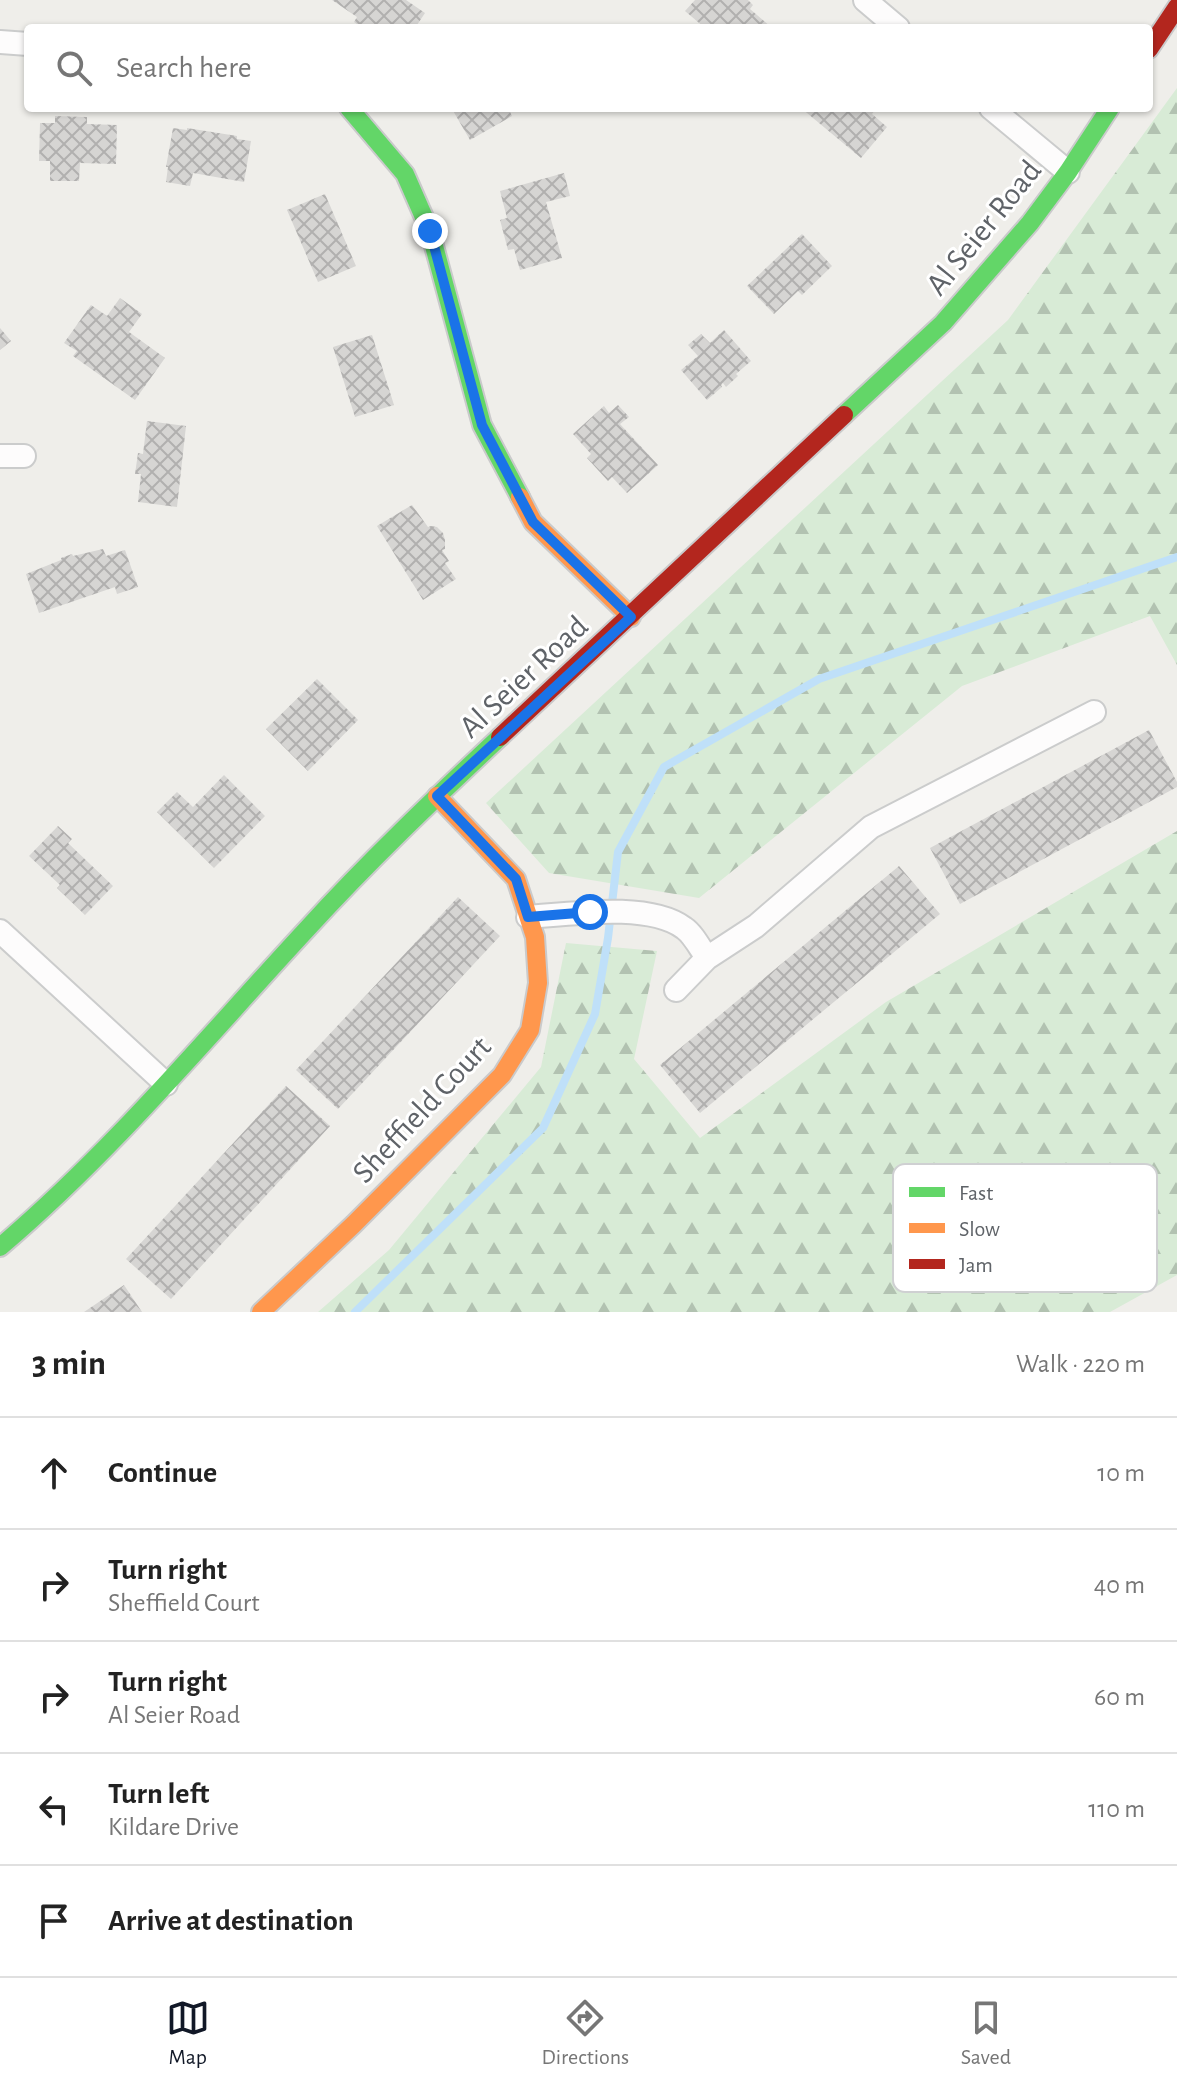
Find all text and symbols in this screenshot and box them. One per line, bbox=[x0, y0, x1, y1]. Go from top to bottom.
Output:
search box bbox=[24, 24, 1153, 112]
icon: search bbox=[52, 46, 96, 90]
text: Search here bbox=[116, 53, 252, 83]
street label: Al Seier Road bbox=[920, 154, 1047, 301]
route end bbox=[412, 213, 448, 249]
street label: Al Seier Road bbox=[453, 610, 594, 744]
route start bbox=[572, 894, 608, 930]
street label: Sheffield Court bbox=[346, 1031, 497, 1189]
legend bbox=[893, 1164, 1157, 1292]
text: Fast bbox=[959, 1182, 993, 1204]
text: Slow bbox=[959, 1218, 1000, 1240]
text: Jam bbox=[959, 1254, 993, 1276]
text: 3 min bbox=[32, 1347, 106, 1381]
text: Walk · 220 m bbox=[1016, 1351, 1145, 1377]
icon: ahead bbox=[32, 1451, 76, 1495]
text: Continue bbox=[108, 1458, 217, 1488]
text: 10 m bbox=[1097, 1460, 1145, 1486]
text: Turn right bbox=[108, 1555, 227, 1585]
icon: right bbox=[32, 1563, 76, 1607]
text: 40 m bbox=[1094, 1572, 1145, 1598]
text: Sheffield Court bbox=[108, 1590, 259, 1616]
text: Turn right bbox=[108, 1667, 227, 1697]
icon: right bbox=[32, 1675, 76, 1719]
text: 60 m bbox=[1094, 1684, 1145, 1710]
text: Al Seier Road bbox=[108, 1702, 240, 1728]
text: Turn left bbox=[108, 1779, 209, 1809]
icon: left bbox=[32, 1787, 76, 1831]
text: 110 m bbox=[1088, 1796, 1145, 1822]
text: Kildare Drive bbox=[108, 1814, 239, 1840]
icon: arrive bbox=[32, 1899, 76, 1943]
text: Arrive at destination bbox=[108, 1906, 354, 1936]
tab: Map bbox=[166, 1996, 210, 2070]
tab: Directions bbox=[541, 1996, 629, 2070]
tab: Saved bbox=[961, 1996, 1011, 2070]

